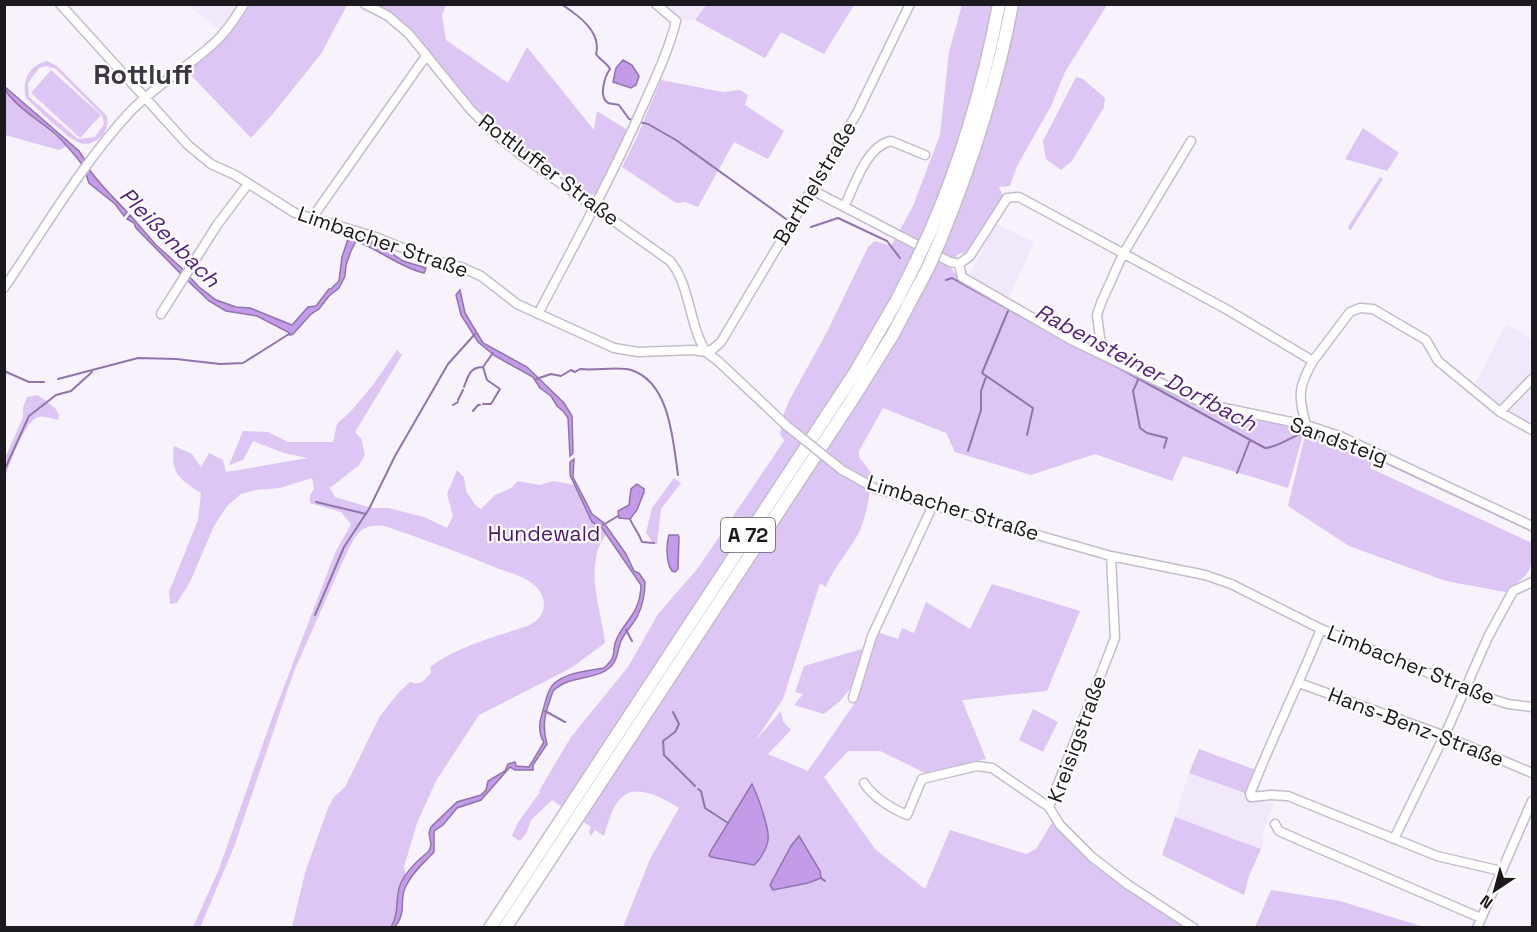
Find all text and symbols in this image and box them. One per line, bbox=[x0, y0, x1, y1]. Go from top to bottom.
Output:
district label: Rottluff bbox=[93, 57, 193, 92]
street label: Rottluffer Straße bbox=[473, 108, 625, 231]
street label: Barthelstraße bbox=[767, 116, 862, 250]
water label: Pleißenbach bbox=[114, 181, 226, 293]
street label: Limbacher Straße bbox=[294, 200, 472, 283]
water label: Rabensteiner Dorfbach bbox=[1031, 297, 1262, 437]
street label: Sandsteig bbox=[1286, 410, 1392, 471]
street label: Limbacher Straße bbox=[864, 468, 1043, 547]
road number: A 72 bbox=[721, 518, 775, 552]
park label: Hundewald bbox=[488, 520, 600, 547]
street label: Limbacher Straße bbox=[1323, 619, 1499, 711]
street label: Kreisigstraße bbox=[1041, 672, 1112, 806]
street label: Hans-Benz-Straße bbox=[1324, 681, 1508, 773]
north arrow bbox=[1465, 860, 1525, 920]
text: N bbox=[1476, 890, 1497, 913]

